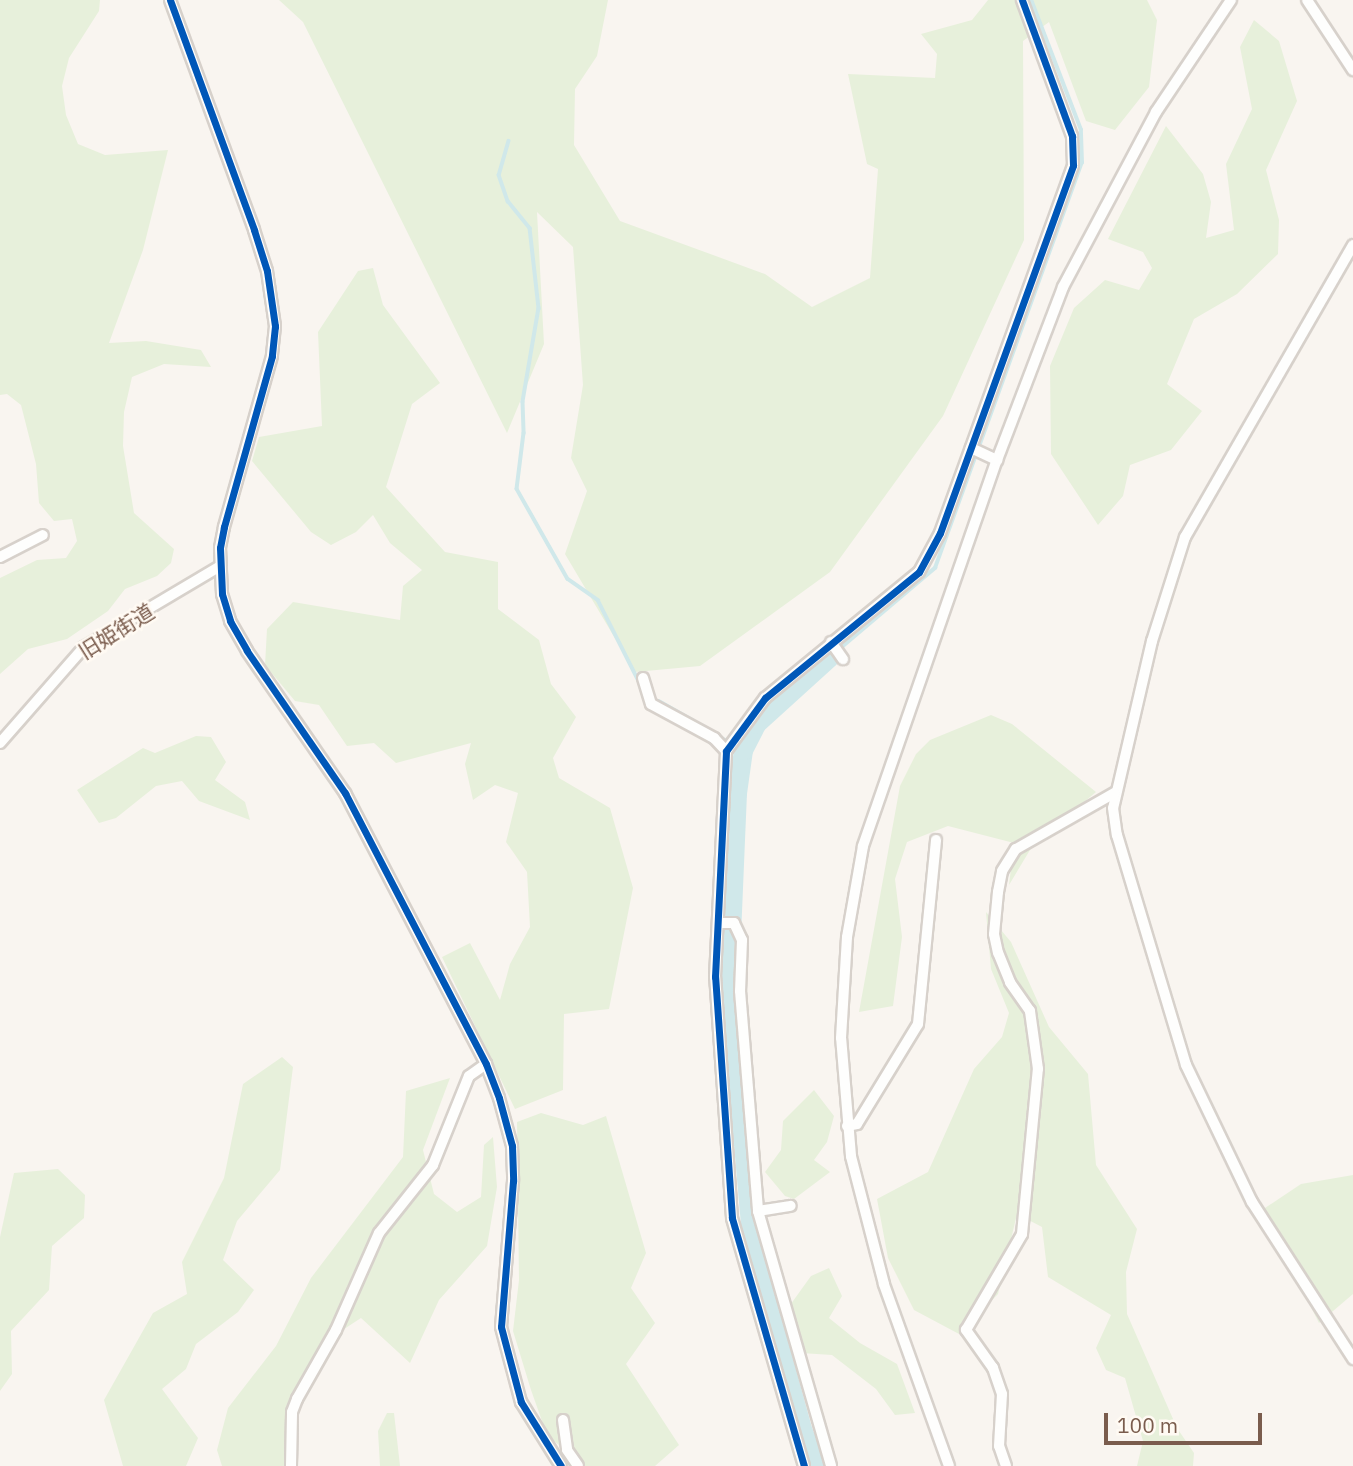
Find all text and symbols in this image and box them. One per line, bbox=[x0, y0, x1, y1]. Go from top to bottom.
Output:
street label: 旧姫街道 bbox=[74, 598, 158, 664]
scale bar bbox=[1108, 1400, 1266, 1444]
text: 100 m bbox=[1117, 1411, 1178, 1439]

